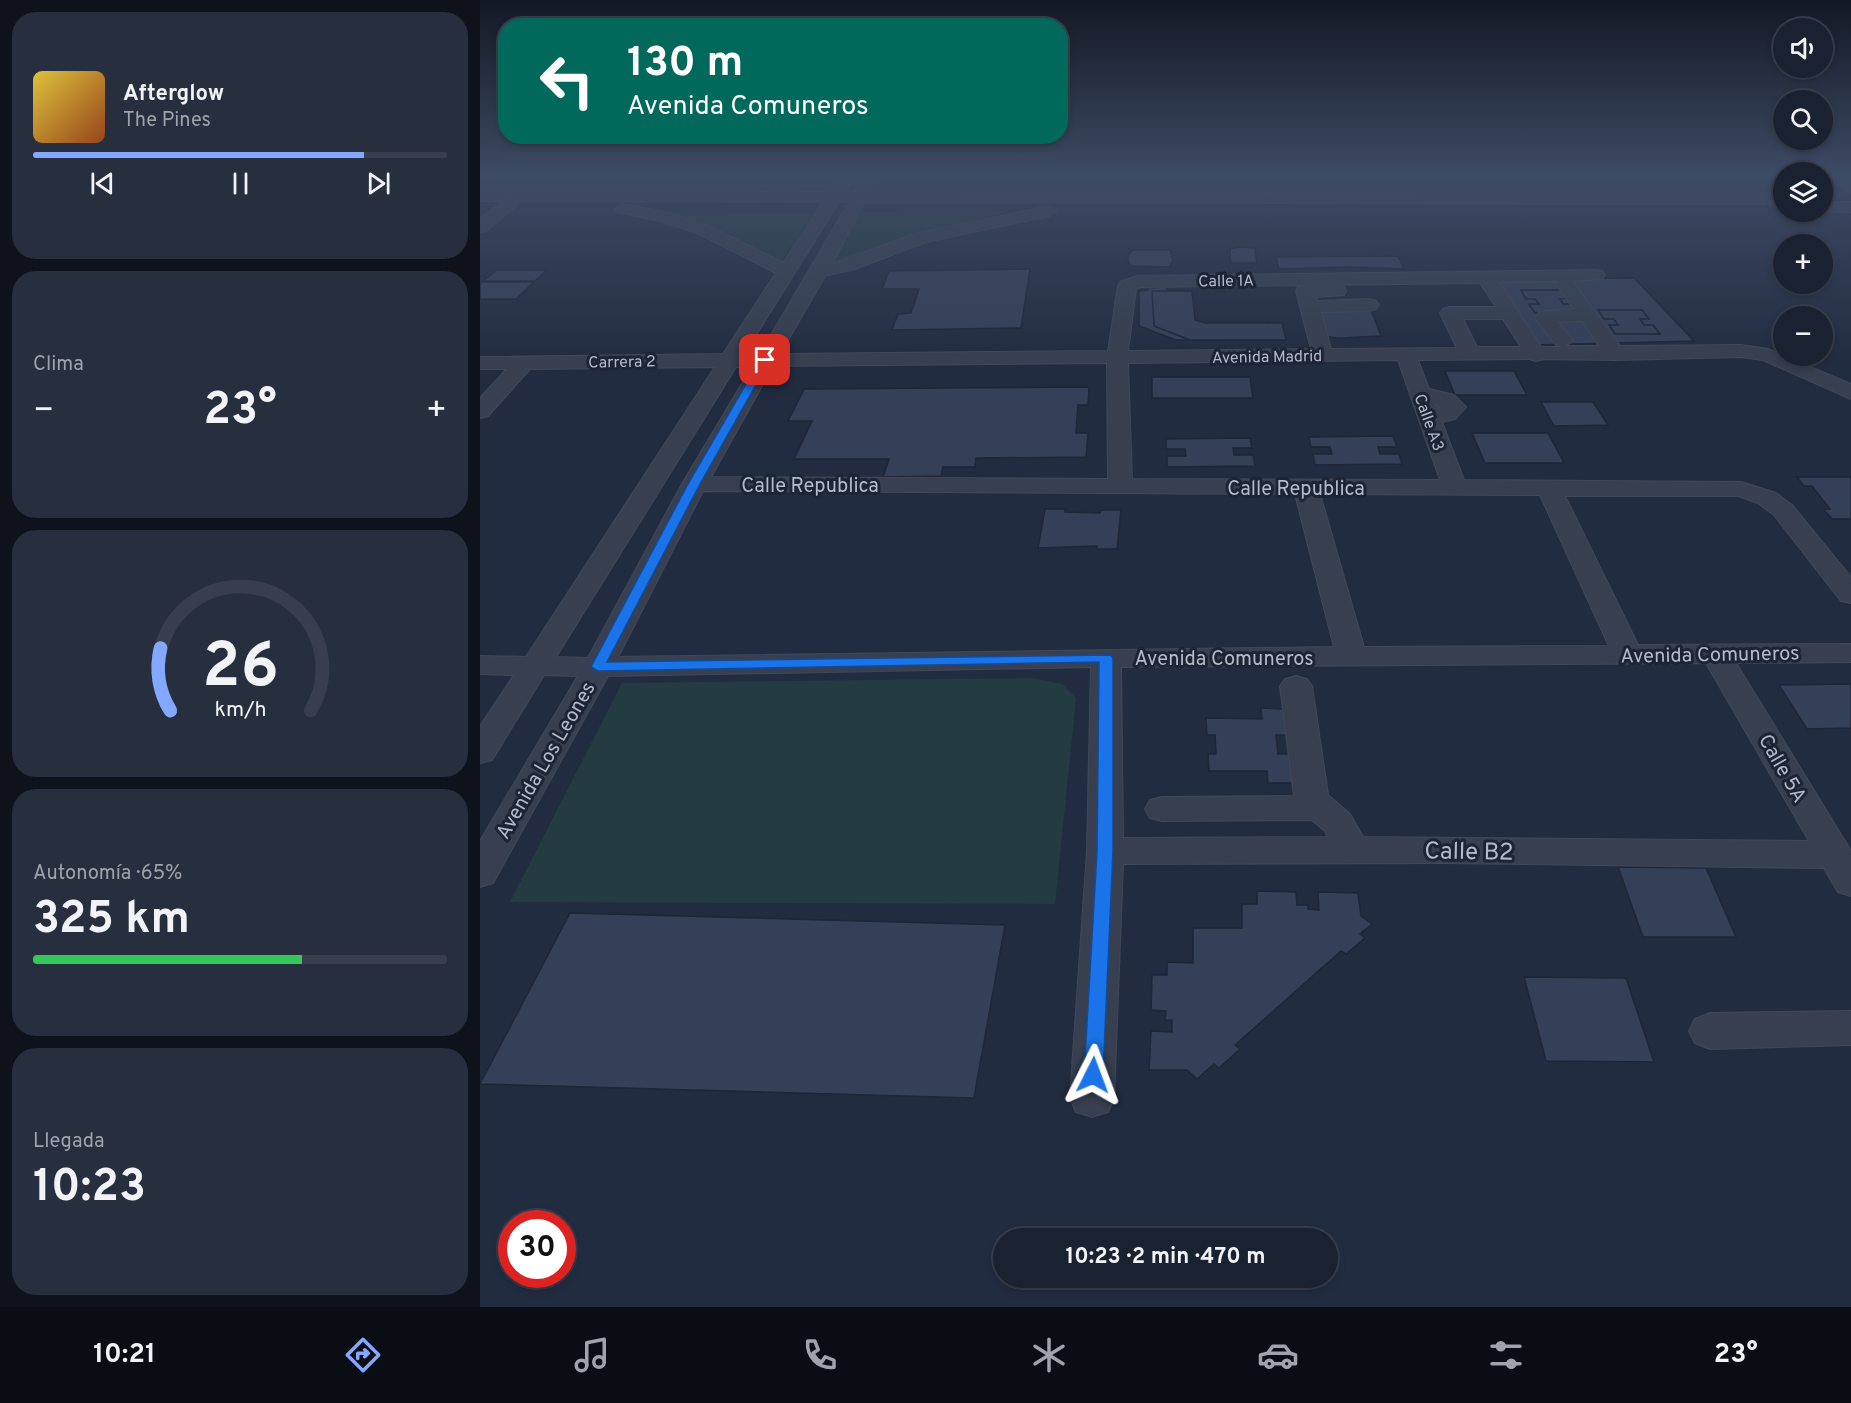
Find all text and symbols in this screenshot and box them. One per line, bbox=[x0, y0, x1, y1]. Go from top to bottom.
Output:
map controls bbox=[1773, 18, 1833, 366]
button: sound bbox=[1773, 18, 1833, 78]
text: 130 m bbox=[627, 38, 743, 91]
icon: left bbox=[528, 42, 606, 120]
text: Afterglow bbox=[123, 81, 224, 108]
text: Avenida Comuneros bbox=[627, 90, 869, 124]
button: search bbox=[1773, 90, 1833, 150]
text: The Pines bbox=[123, 108, 211, 134]
button: layers bbox=[1773, 162, 1833, 222]
icon: previous bbox=[86, 167, 119, 200]
icon: pause bbox=[224, 167, 257, 200]
icon: next bbox=[362, 167, 395, 200]
button: + bbox=[1773, 234, 1833, 294]
street label: Calle 1A bbox=[1198, 272, 1254, 292]
button: − bbox=[1773, 306, 1833, 366]
pin bbox=[739, 334, 790, 385]
icon: arrive bbox=[748, 343, 781, 376]
street label: Avenida Madrid bbox=[1212, 347, 1322, 369]
text: Clima bbox=[33, 352, 84, 378]
street label: Carrera 2 bbox=[588, 352, 656, 374]
text: 23° bbox=[203, 383, 277, 440]
text: − bbox=[33, 391, 54, 433]
text: + bbox=[426, 391, 447, 433]
street label: Calle A3 bbox=[1409, 391, 1448, 454]
street label: Calle Republica bbox=[741, 474, 879, 500]
street label: Calle Republica bbox=[1227, 477, 1365, 503]
text: 26 bbox=[202, 630, 278, 709]
street label: Avenida Comuneros bbox=[1620, 641, 1800, 671]
street label: Avenida Comuneros bbox=[1134, 647, 1314, 673]
street label: Avenida Los Leones bbox=[491, 678, 602, 844]
text: km/h bbox=[214, 697, 266, 724]
street label: Calle 5A bbox=[1751, 730, 1811, 808]
street label: Calle B2 bbox=[1424, 837, 1514, 869]
text: Autonomía · 65% bbox=[33, 861, 182, 887]
text: 325 km bbox=[33, 892, 190, 949]
position arrow bbox=[1061, 1043, 1125, 1107]
text: Llegada bbox=[33, 1129, 105, 1155]
text: 10:23 bbox=[33, 1160, 146, 1217]
speed limit sign: 30 bbox=[498, 1210, 576, 1288]
text: 10:23 · 2 min · 470 m bbox=[1066, 1244, 1265, 1271]
icon: directions bbox=[342, 1334, 384, 1376]
icon: music bbox=[571, 1334, 613, 1376]
icon: phone bbox=[799, 1334, 841, 1376]
icon: climate bbox=[1028, 1334, 1070, 1376]
icon: car bbox=[1257, 1334, 1299, 1376]
icon: filters bbox=[1485, 1334, 1527, 1376]
text: 10:21 bbox=[93, 1338, 156, 1372]
text: 23° bbox=[1714, 1338, 1758, 1372]

